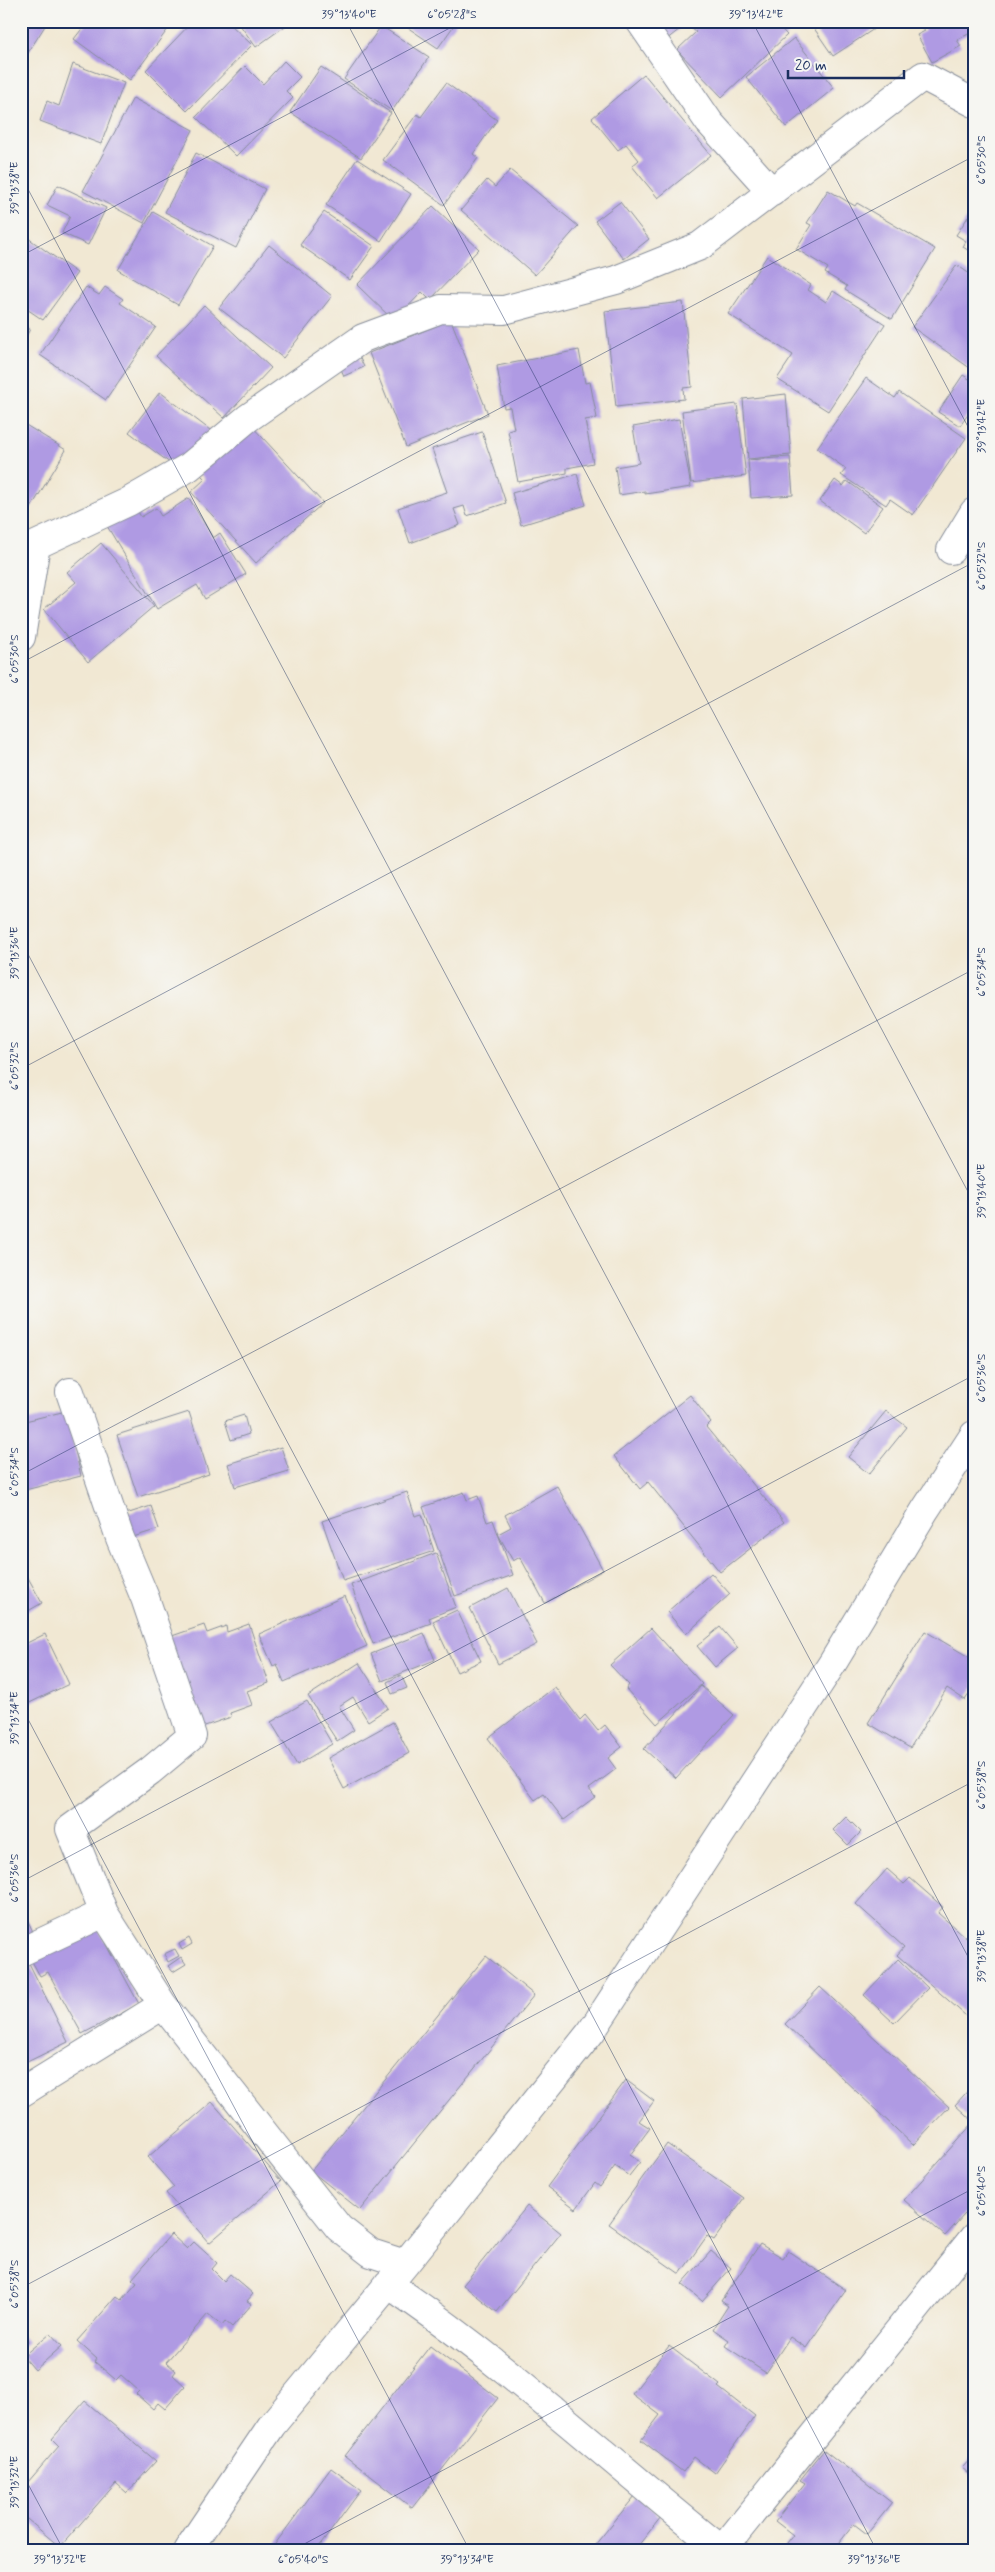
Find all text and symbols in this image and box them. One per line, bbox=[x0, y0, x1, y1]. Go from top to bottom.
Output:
text: 39°13'40"E bbox=[322, 7, 376, 23]
text: 6°05'28"S bbox=[427, 7, 477, 23]
text: 39°13'42"E bbox=[729, 7, 783, 23]
scale bar bbox=[788, 48, 904, 80]
text: 20 m bbox=[795, 56, 827, 76]
text: 6°05'30"S bbox=[974, 135, 990, 185]
text: 39°13'38"E bbox=[7, 162, 23, 215]
text: 39°13'42"E bbox=[974, 399, 990, 453]
text: 6°05'32"S bbox=[974, 541, 990, 590]
text: 6°05'30"S bbox=[7, 634, 23, 684]
text: 39°13'36"E bbox=[7, 926, 23, 980]
text: 6°05'34"S bbox=[974, 947, 990, 997]
text: 6°05'32"S bbox=[7, 1041, 23, 1090]
text: 39°13'40"E bbox=[974, 1164, 990, 1218]
text: 6°05'36"S bbox=[974, 1353, 990, 1402]
text: 6°05'34"S bbox=[7, 1447, 23, 1497]
text: 39°13'34"E bbox=[7, 1691, 23, 1745]
text: 6°05'38"S bbox=[974, 1760, 990, 1809]
text: 6°05'36"S bbox=[7, 1853, 23, 1902]
text: 39°13'38"E bbox=[974, 1930, 990, 1983]
text: 6°05'40"S bbox=[974, 2165, 990, 2216]
text: 6°05'38"S bbox=[7, 2259, 23, 2308]
text: 39°13'32"E bbox=[7, 2456, 23, 2508]
text: 39°13'32"E bbox=[34, 2552, 86, 2568]
text: 6°05'40"S bbox=[278, 2552, 329, 2568]
text: 39°13'34"E bbox=[440, 2552, 494, 2568]
text: 39°13'36"E bbox=[847, 2552, 901, 2568]

